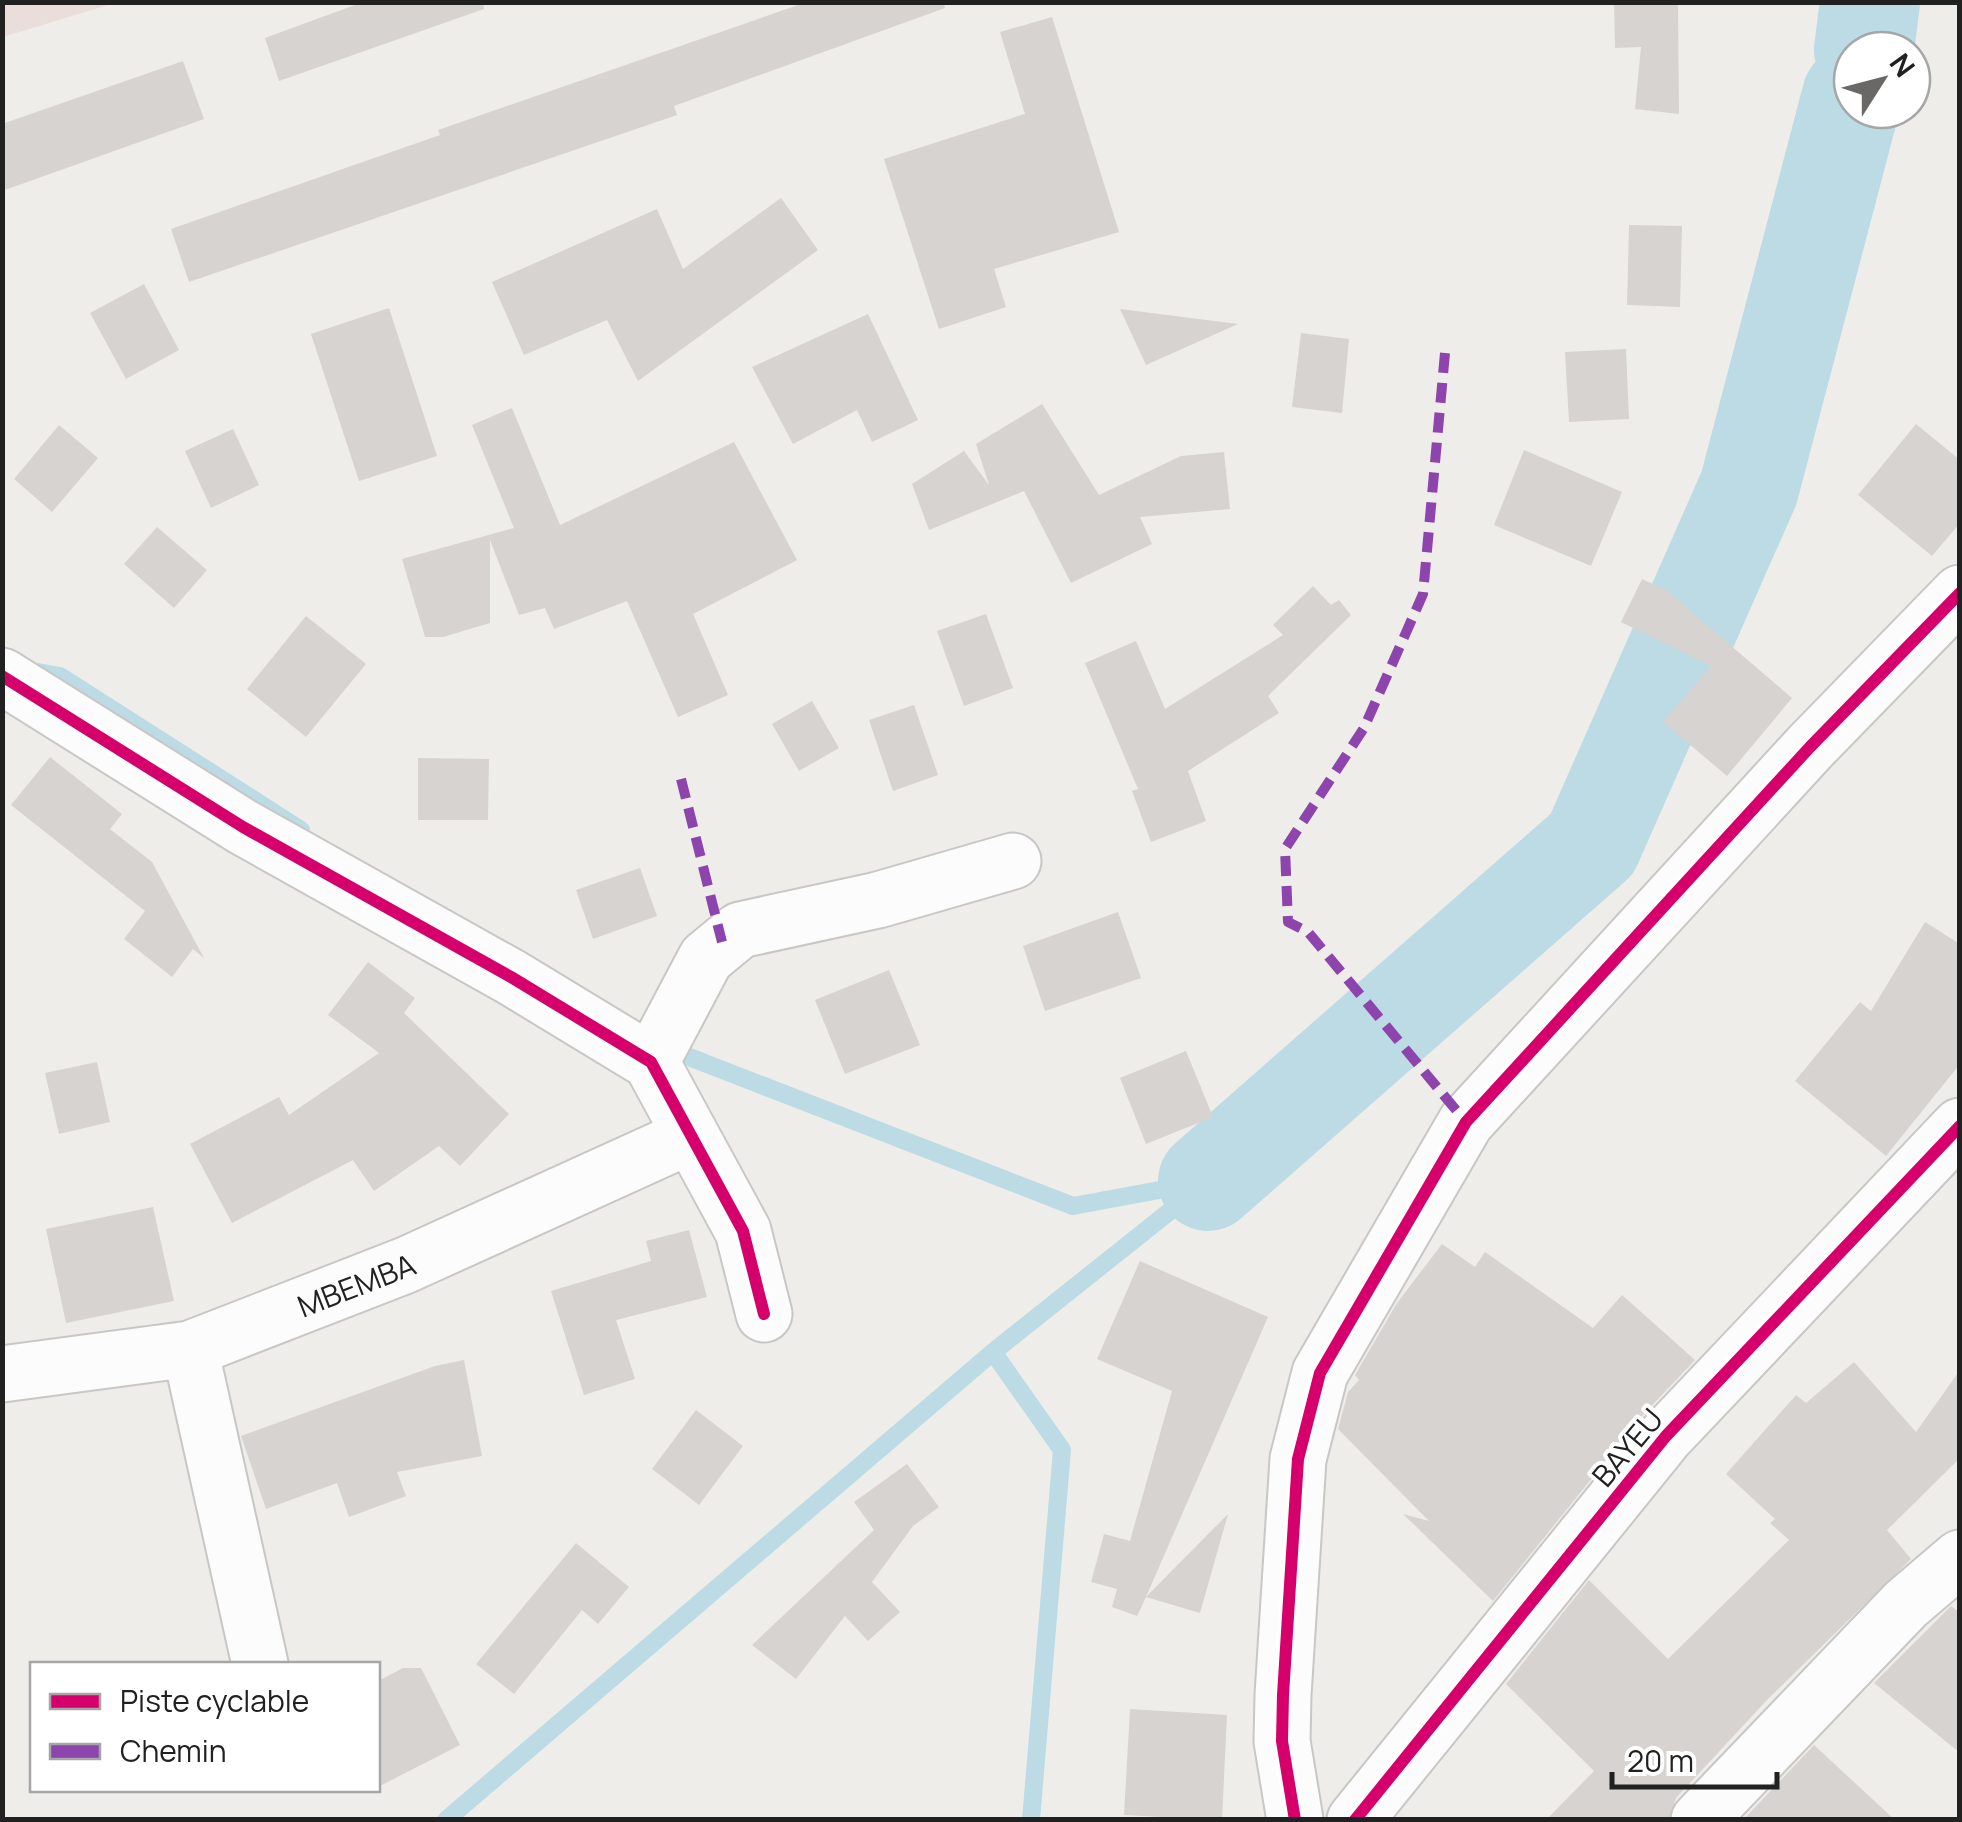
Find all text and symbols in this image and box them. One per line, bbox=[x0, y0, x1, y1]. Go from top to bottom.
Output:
north arrow bbox=[1832, 30, 1932, 130]
text: N bbox=[1882, 45, 1924, 84]
street label: MBEMBA bbox=[291, 1243, 421, 1326]
street label: BAYEU bbox=[1582, 1399, 1672, 1495]
legend bbox=[30, 1662, 380, 1792]
text: Piste cyclable bbox=[120, 1680, 309, 1721]
scale bar bbox=[1612, 1727, 1777, 1789]
text: Chemin bbox=[120, 1730, 227, 1771]
text: 20 m bbox=[1627, 1740, 1694, 1781]

